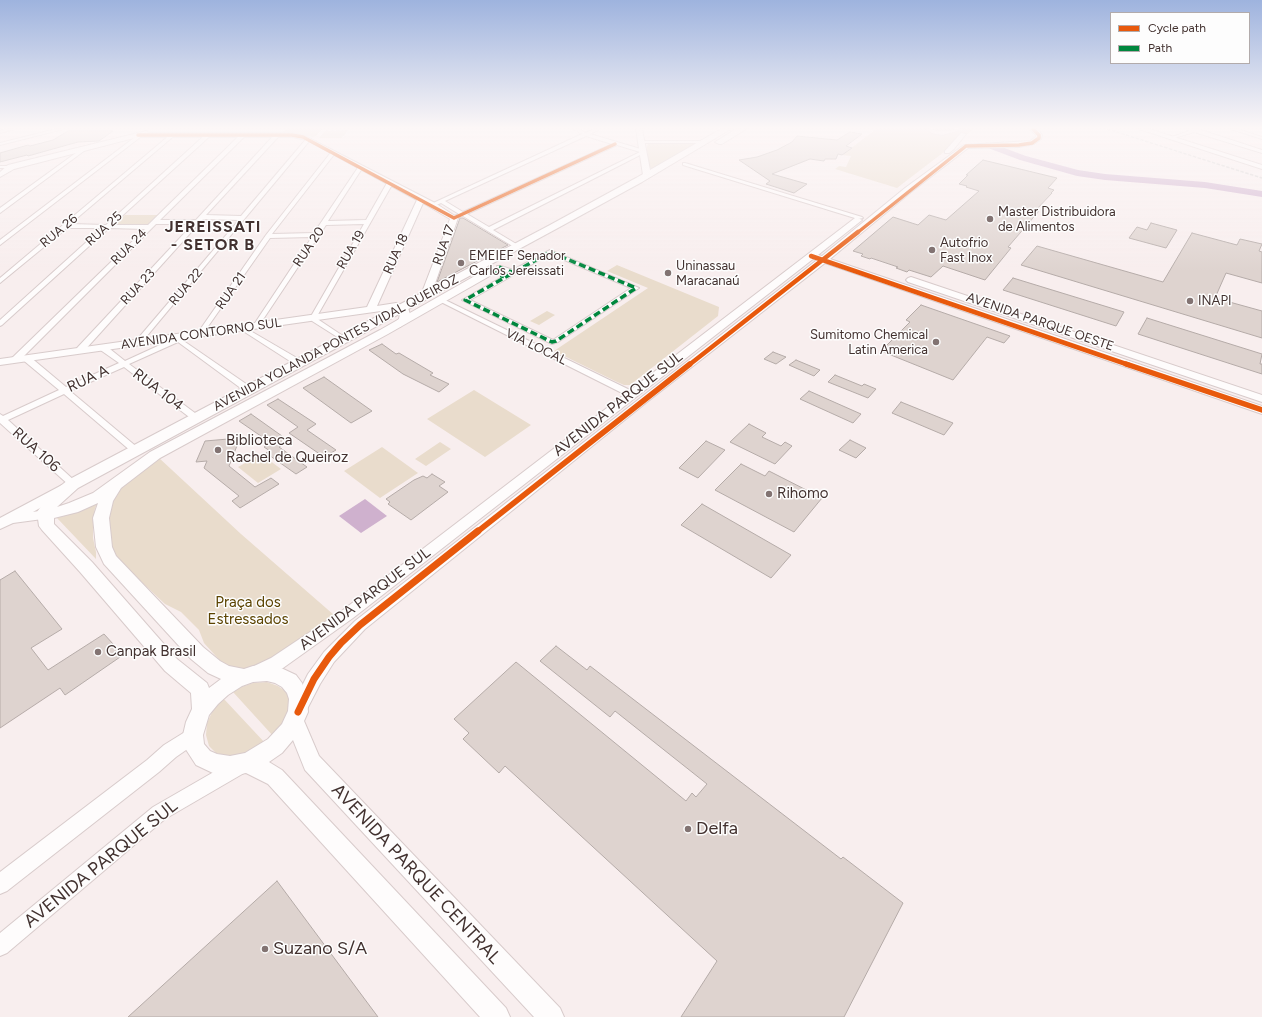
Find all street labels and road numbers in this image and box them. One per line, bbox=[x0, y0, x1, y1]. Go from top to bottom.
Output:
street label: RUA 25 bbox=[82, 208, 126, 250]
street label: RUA 26 bbox=[37, 211, 81, 251]
street label: RUA 17 bbox=[430, 223, 458, 267]
street label: RUA 20 bbox=[290, 224, 328, 270]
street label: RUA 24 bbox=[108, 226, 150, 268]
street label: RUA 19 bbox=[334, 228, 368, 272]
street label: RUA 18 bbox=[380, 231, 412, 277]
street label: RUA 22 bbox=[166, 265, 206, 309]
street label: RUA 23 bbox=[117, 266, 159, 308]
street label: RUA 21 bbox=[213, 269, 249, 313]
street label: AVENIDA YOLANDA PONTES VIDAL QUEIROZ bbox=[211, 272, 461, 414]
street label: AVENIDA PARQUE OESTE bbox=[964, 289, 1116, 355]
street label: AVENIDA CONTORNO SUL bbox=[120, 315, 282, 353]
street label: VIA LOCAL bbox=[503, 326, 569, 368]
street label: AVENIDA PARQUE SUL bbox=[550, 348, 686, 460]
street label: RUA A bbox=[64, 362, 112, 396]
street label: RUA 104 bbox=[129, 365, 187, 415]
street label: RUA 106 bbox=[8, 424, 64, 476]
street label: AVENIDA PARQUE SUL bbox=[296, 544, 434, 654]
street label: AVENIDA PARQUE CENTRAL bbox=[327, 779, 505, 969]
street label: AVENIDA PARQUE SUL bbox=[20, 795, 182, 933]

